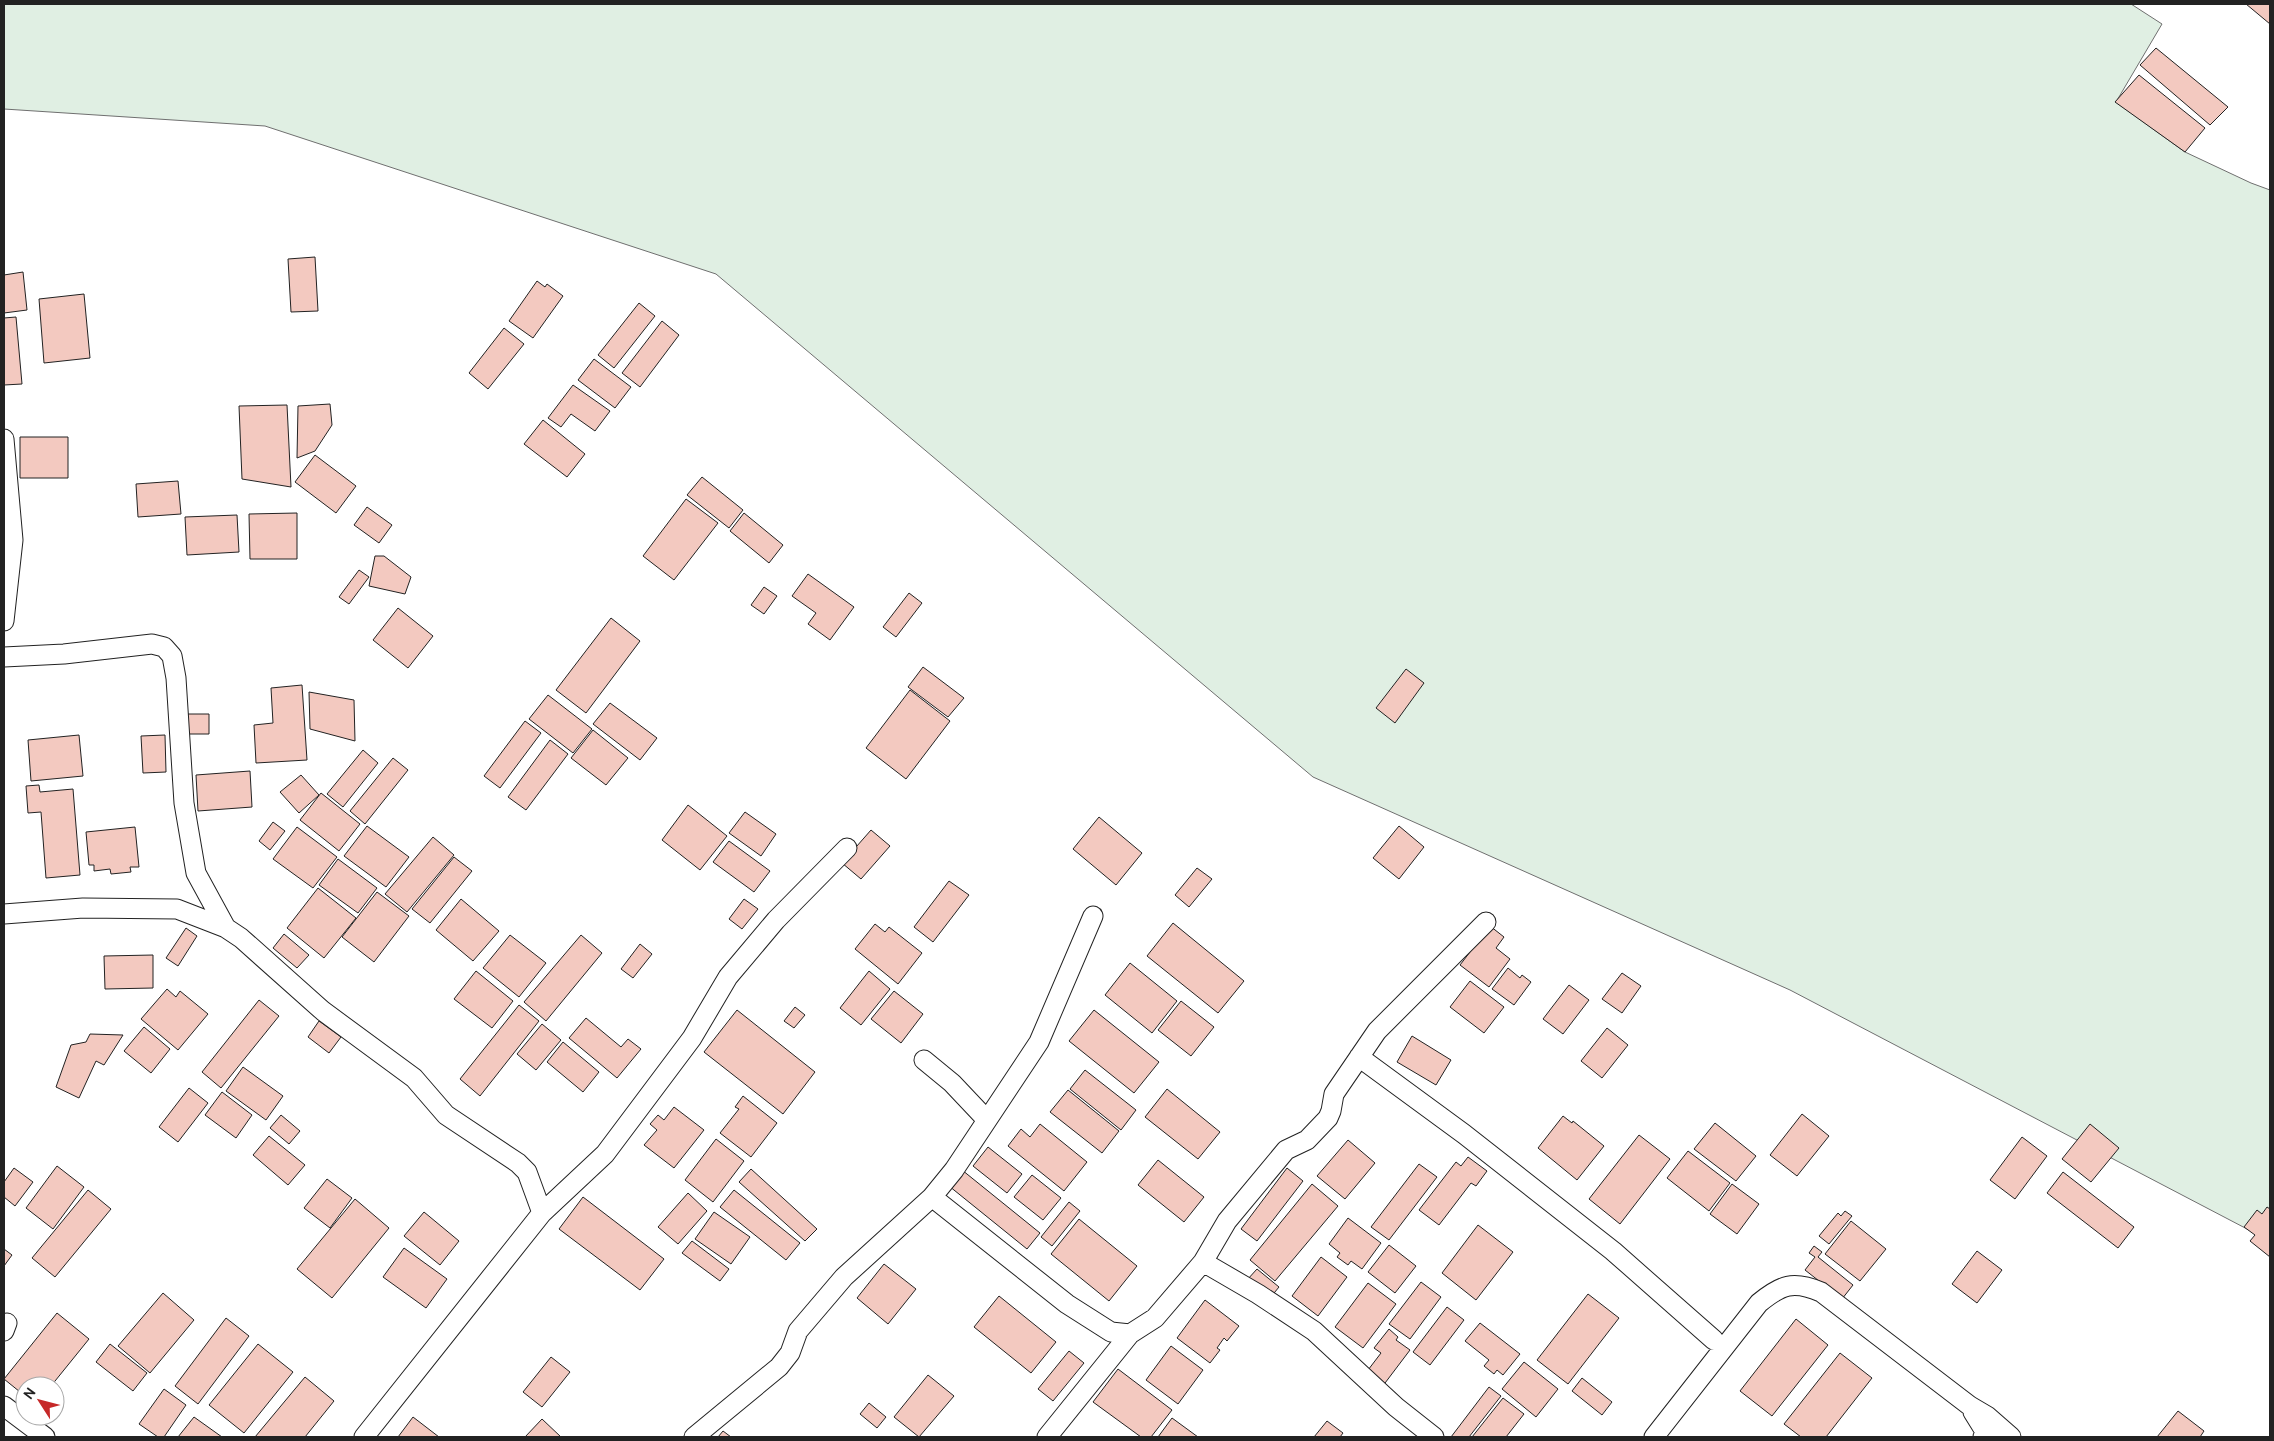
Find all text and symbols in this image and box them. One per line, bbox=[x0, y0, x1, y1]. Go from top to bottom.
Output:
north arrow bbox=[15, 1376, 65, 1426]
text: N bbox=[19, 1384, 40, 1403]

